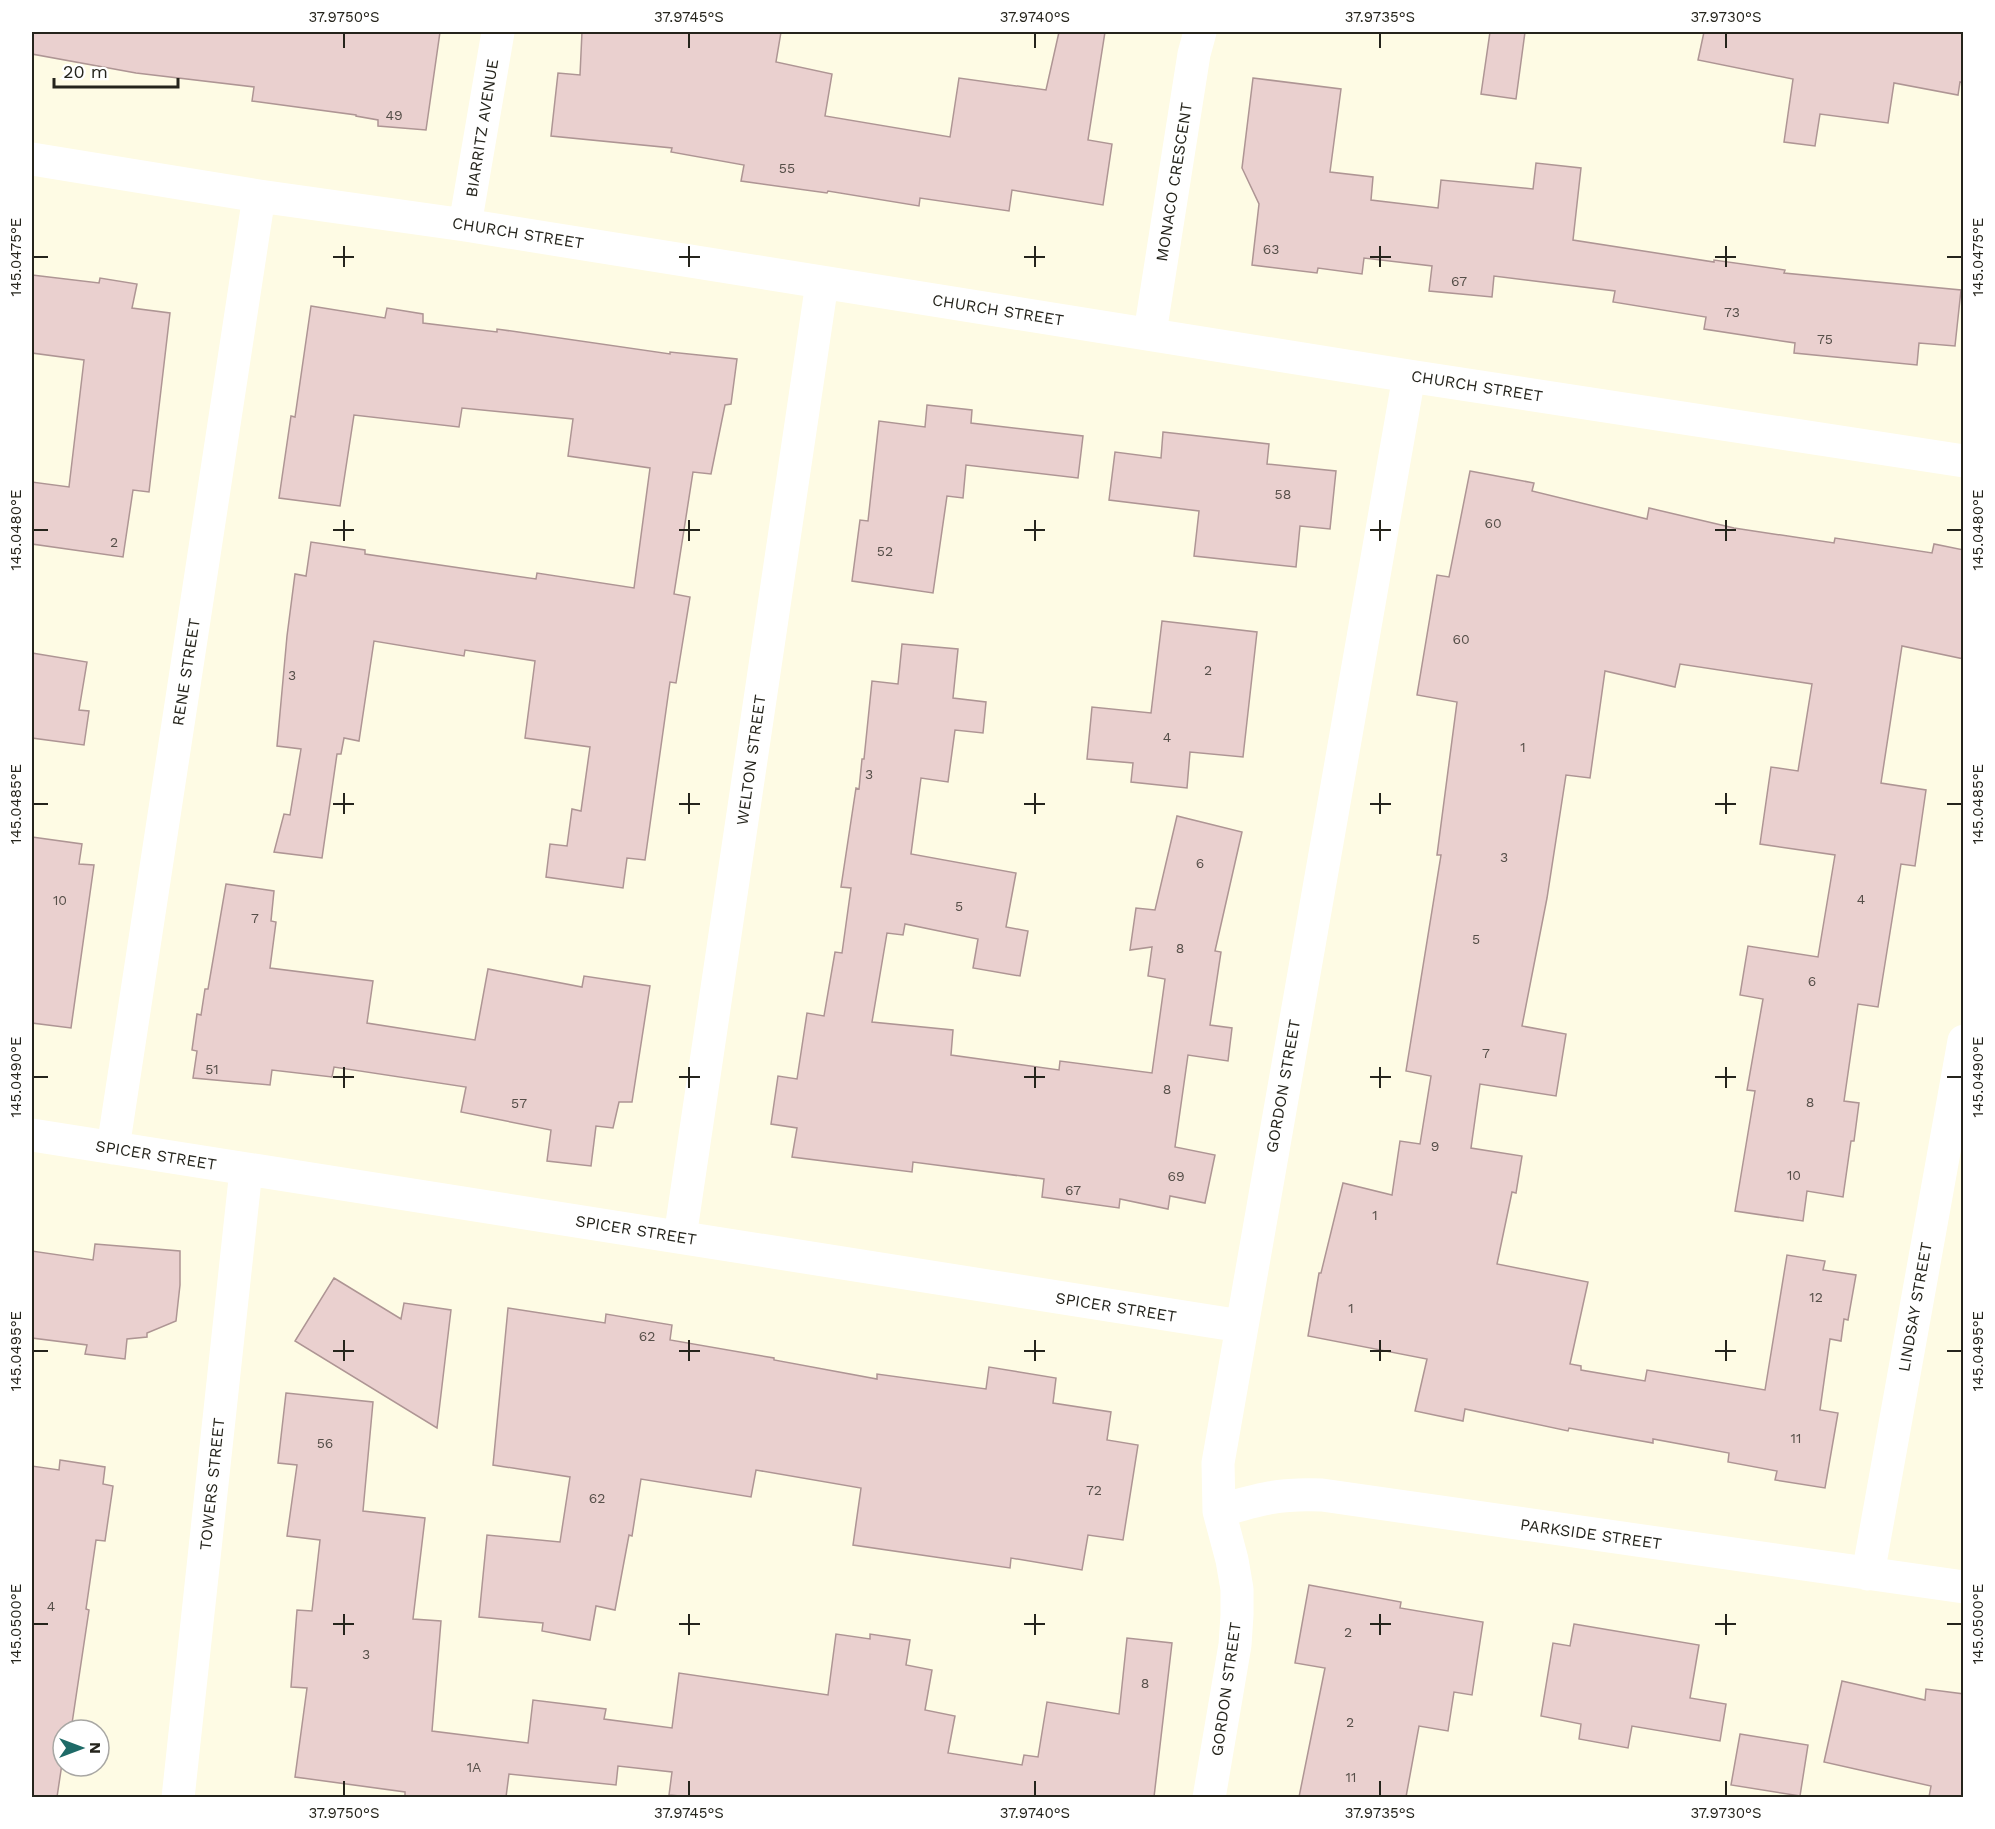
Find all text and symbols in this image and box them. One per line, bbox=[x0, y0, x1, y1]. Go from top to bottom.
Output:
text: 37.9750°S bbox=[308, 8, 380, 26]
text: 37.9745°S bbox=[654, 8, 724, 26]
text: 37.9740°S bbox=[1000, 8, 1070, 26]
text: 37.9735°S bbox=[1345, 8, 1415, 26]
text: 37.9730°S bbox=[1690, 8, 1762, 26]
scale bar bbox=[54, 51, 178, 89]
street label: BIARRITZ AVENUE bbox=[462, 57, 502, 199]
text: 20 m bbox=[63, 61, 108, 82]
street label: MONACO CRESCENT bbox=[1152, 101, 1196, 263]
house number: 49 bbox=[385, 107, 403, 123]
house number: 55 bbox=[779, 160, 795, 176]
street label: CHURCH STREET bbox=[451, 213, 585, 253]
text: 145.0475°E bbox=[7, 218, 25, 296]
text: 145.0475°E bbox=[1969, 218, 1987, 296]
house number: 63 bbox=[1263, 241, 1279, 257]
house number: 67 bbox=[1451, 273, 1467, 289]
street label: CHURCH STREET bbox=[931, 290, 1065, 330]
house number: 73 bbox=[1724, 304, 1740, 320]
house number: 75 bbox=[1817, 331, 1833, 347]
street label: CHURCH STREET bbox=[1410, 366, 1544, 406]
house number: 58 bbox=[1275, 486, 1291, 502]
text: 145.0480°E bbox=[7, 490, 25, 570]
text: 145.0480°E bbox=[1969, 490, 1987, 570]
house number: 60 bbox=[1484, 515, 1502, 531]
house number: 2 bbox=[110, 534, 118, 550]
house number: 52 bbox=[877, 543, 893, 559]
street label: RENE STREET bbox=[168, 617, 204, 727]
house number: 60 bbox=[1452, 631, 1470, 647]
house number: 2 bbox=[1204, 662, 1212, 678]
house number: 3 bbox=[288, 667, 296, 683]
street label: WELTON STREET bbox=[732, 693, 770, 827]
house number: 4 bbox=[1163, 729, 1171, 745]
house number: 1 bbox=[1520, 739, 1526, 755]
text: 145.0485°E bbox=[7, 764, 25, 844]
text: 145.0485°E bbox=[1969, 764, 1987, 844]
house number: 3 bbox=[865, 766, 873, 782]
house number: 3 bbox=[1500, 849, 1508, 865]
house number: 6 bbox=[1196, 855, 1204, 871]
house number: 4 bbox=[1857, 891, 1865, 907]
house number: 10 bbox=[53, 892, 67, 908]
house number: 5 bbox=[955, 898, 963, 914]
house number: 7 bbox=[251, 910, 259, 926]
house number: 5 bbox=[1472, 931, 1480, 947]
house number: 8 bbox=[1176, 940, 1184, 956]
house number: 6 bbox=[1808, 973, 1816, 989]
street label: GORDON STREET bbox=[1262, 1018, 1304, 1154]
text: 145.0490°E bbox=[7, 1037, 25, 1117]
text: 145.0490°E bbox=[1969, 1037, 1987, 1117]
house number: 7 bbox=[1482, 1045, 1490, 1061]
house number: 51 bbox=[205, 1061, 219, 1077]
house number: 8 bbox=[1163, 1081, 1171, 1097]
house number: 8 bbox=[1806, 1094, 1814, 1110]
house number: 57 bbox=[511, 1095, 527, 1111]
street label: SPICER STREET bbox=[94, 1136, 218, 1174]
house number: 9 bbox=[1431, 1138, 1439, 1154]
house number: 10 bbox=[1787, 1167, 1801, 1183]
house number: 69 bbox=[1167, 1168, 1185, 1184]
house number: 67 bbox=[1065, 1182, 1081, 1198]
house number: 1 bbox=[1372, 1207, 1378, 1223]
street label: SPICER STREET bbox=[574, 1211, 698, 1249]
street label: LINDSAY STREET bbox=[1894, 1240, 1936, 1373]
street label: SPICER STREET bbox=[1054, 1288, 1178, 1326]
house number: 12 bbox=[1809, 1289, 1823, 1305]
house number: 1 bbox=[1348, 1300, 1354, 1316]
text: 145.0495°E bbox=[7, 1311, 25, 1391]
text: 145.0495°E bbox=[1969, 1311, 1987, 1391]
house number: 62 bbox=[639, 1328, 655, 1344]
street label: TOWERS STREET bbox=[196, 1416, 228, 1551]
house number: 11 bbox=[1791, 1430, 1801, 1446]
house number: 56 bbox=[317, 1435, 333, 1451]
house number: 72 bbox=[1086, 1482, 1102, 1498]
house number: 62 bbox=[589, 1490, 605, 1506]
street label: PARKSIDE STREET bbox=[1519, 1515, 1663, 1553]
text: 145.0500°E bbox=[7, 1584, 25, 1664]
text: 145.0500°E bbox=[1969, 1584, 1987, 1664]
house number: 4 bbox=[47, 1598, 55, 1614]
street label: GORDON STREET bbox=[1207, 1620, 1245, 1757]
house number: 2 bbox=[1344, 1624, 1352, 1640]
house number: 3 bbox=[362, 1646, 370, 1662]
house number: 8 bbox=[1141, 1675, 1149, 1691]
house number: 2 bbox=[1346, 1714, 1354, 1730]
north arrow bbox=[51, 1718, 111, 1778]
text: N bbox=[86, 1742, 105, 1754]
house number: 1A bbox=[467, 1759, 481, 1775]
house number: 11 bbox=[1346, 1769, 1356, 1785]
text: 37.9750°S bbox=[308, 1804, 380, 1822]
text: 37.9745°S bbox=[654, 1804, 724, 1822]
text: 37.9740°S bbox=[1000, 1804, 1070, 1822]
text: 37.9735°S bbox=[1345, 1804, 1415, 1822]
text: 37.9730°S bbox=[1690, 1804, 1762, 1822]

